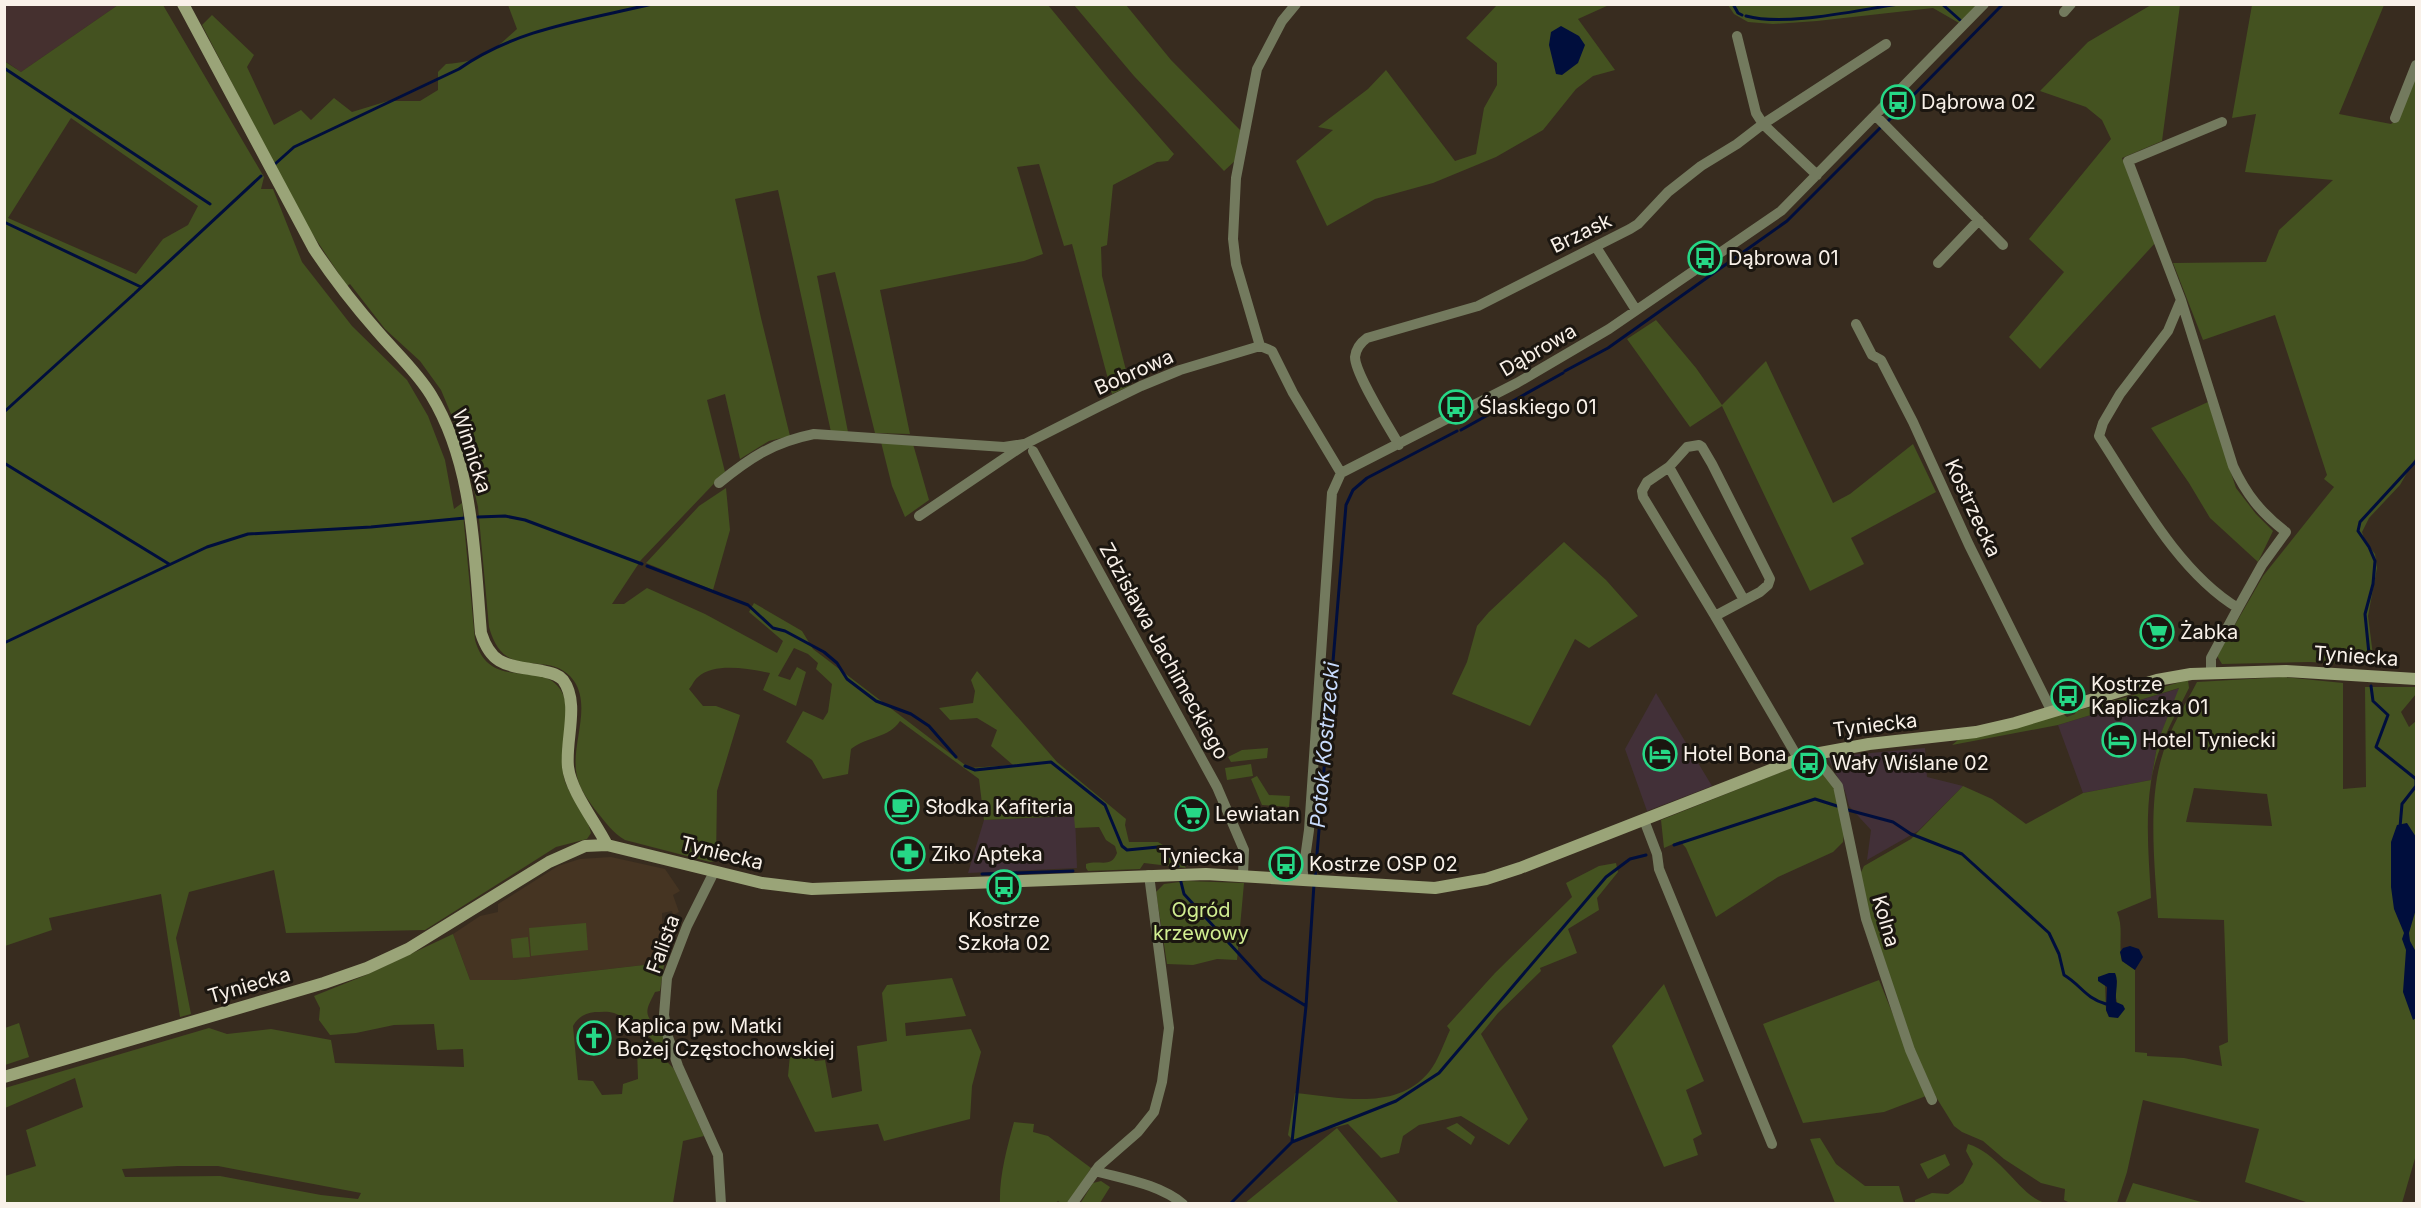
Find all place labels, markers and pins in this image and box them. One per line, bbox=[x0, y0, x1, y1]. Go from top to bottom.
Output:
bus stop icon: Dąbrowa 02 bbox=[1880, 84, 1916, 120]
place label: Dąbrowa 02 bbox=[1921, 90, 2036, 114]
bus stop icon: Dąbrowa 01 bbox=[1687, 240, 1723, 276]
place label: Dąbrowa 01 bbox=[1728, 246, 1839, 270]
bus stop icon: Ślaskiego 01 bbox=[1438, 389, 1474, 425]
place label: Ślaskiego 01 bbox=[1479, 394, 1597, 419]
supermarket icon: Żabka bbox=[2139, 614, 2175, 650]
place label: Żabka bbox=[2180, 619, 2238, 644]
place label: Kostrze Kapliczka 01 bbox=[2091, 672, 2208, 719]
bus stop icon: Kostrze Kapliczka 01 bbox=[2050, 678, 2086, 714]
hotel icon: Hotel Tyniecki bbox=[2101, 722, 2137, 758]
place label: Hotel Tyniecki bbox=[2142, 728, 2276, 752]
hotel icon: Hotel Bona bbox=[1642, 736, 1678, 772]
place label: Hotel Bona bbox=[1683, 742, 1786, 766]
bus stop icon: Wały Wiślane 02 bbox=[1791, 745, 1827, 781]
place label: Wały Wiślane 02 bbox=[1832, 751, 1989, 775]
cafe icon: Słodka Kafiteria bbox=[884, 789, 920, 825]
place label: Słodka Kafiteria bbox=[925, 795, 1074, 819]
supermarket icon: Lewiatan bbox=[1174, 796, 1210, 832]
place label: Lewiatan bbox=[1215, 802, 1300, 826]
pharmacy icon: Ziko Apteka bbox=[890, 836, 926, 872]
place label: Ziko Apteka bbox=[931, 842, 1043, 866]
bus stop icon: Kostrze OSP 02 bbox=[1268, 846, 1304, 882]
place label: Kostrze OSP 02 bbox=[1309, 852, 1458, 876]
bus stop icon: Kostrze Szkoła 02 bbox=[986, 869, 1022, 905]
place label: Kostrze Szkoła 02 bbox=[958, 908, 1050, 955]
place label: Kaplica pw. Matki Bożej Częstochowskiej bbox=[617, 1014, 835, 1061]
church icon: Kaplica pw. Matki Bożej Częstochowskiej bbox=[576, 1020, 612, 1056]

